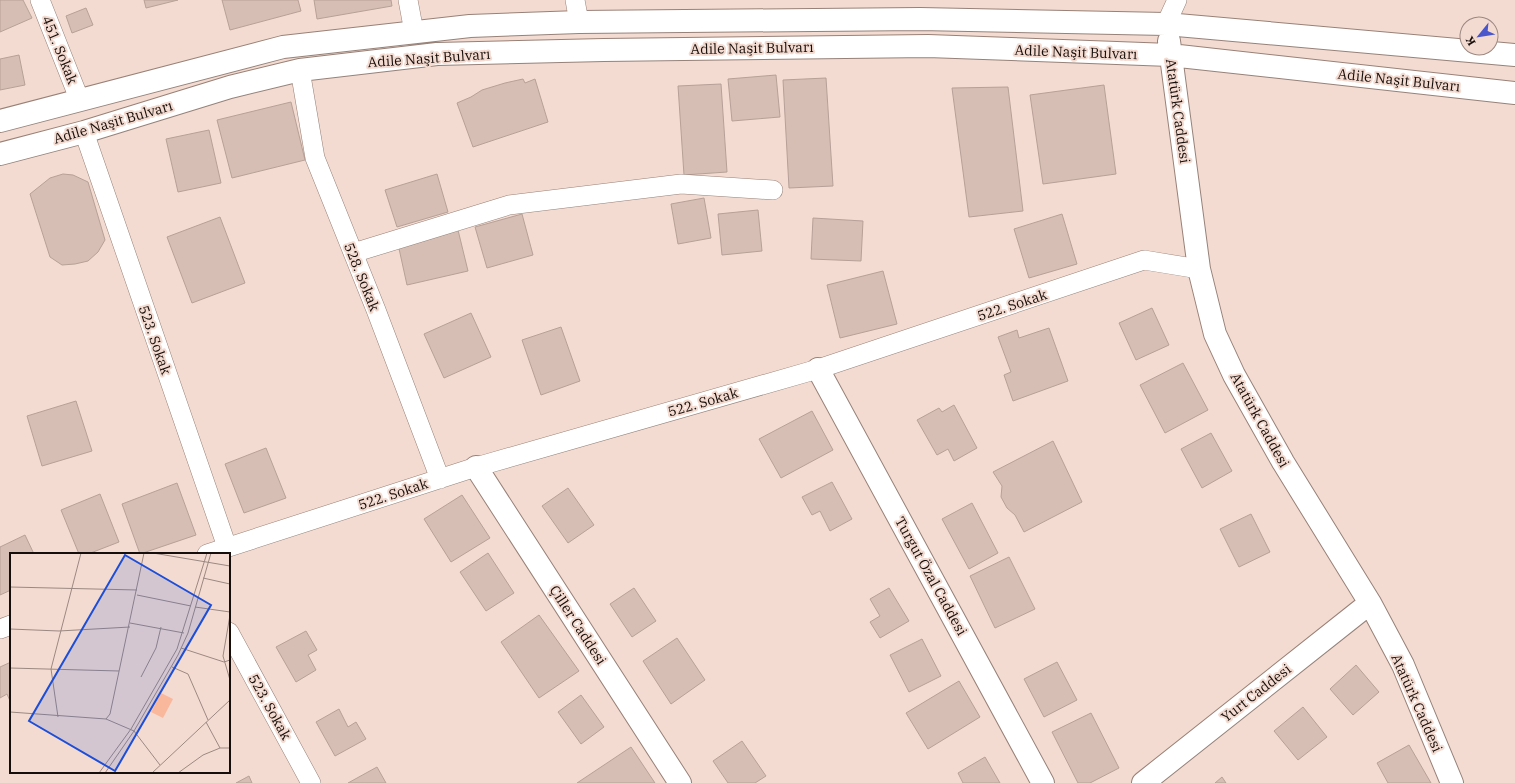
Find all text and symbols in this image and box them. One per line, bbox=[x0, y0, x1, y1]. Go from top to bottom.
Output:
street label: 451. Sokak bbox=[38, 13, 82, 88]
north arrow bbox=[1459, 16, 1499, 56]
text: K bbox=[1462, 33, 1479, 48]
street label: Adile Naşit Bulvarı bbox=[690, 38, 814, 58]
street label: Adile Naşit Bulvarı bbox=[1014, 41, 1138, 63]
street label: Adile Naşit Bulvarı bbox=[367, 45, 491, 71]
street label: Atatürk Caddesi bbox=[1162, 58, 1194, 164]
street label: Adile Naşit Bulvarı bbox=[1337, 65, 1461, 95]
street label: Adile Naşit Bulvarı bbox=[51, 96, 175, 148]
street label: 528. Sokak bbox=[340, 240, 384, 315]
street label: 522. Sokak bbox=[975, 285, 1050, 325]
street label: 523. Sokak bbox=[135, 303, 176, 378]
street label: Atatürk Caddesi bbox=[1227, 370, 1293, 470]
street label: 522. Sokak bbox=[666, 383, 741, 421]
street label: 522. Sokak bbox=[356, 474, 431, 514]
street label: Turgut Özal Caddesi bbox=[891, 514, 971, 638]
inset map bbox=[10, 553, 230, 773]
street label: Çiller Caddesi bbox=[546, 582, 610, 668]
street label: Atatürk Caddesi bbox=[1387, 651, 1447, 755]
street label: Yurt Caddesi bbox=[1217, 660, 1295, 726]
street label: 523. Sokak bbox=[245, 671, 296, 744]

